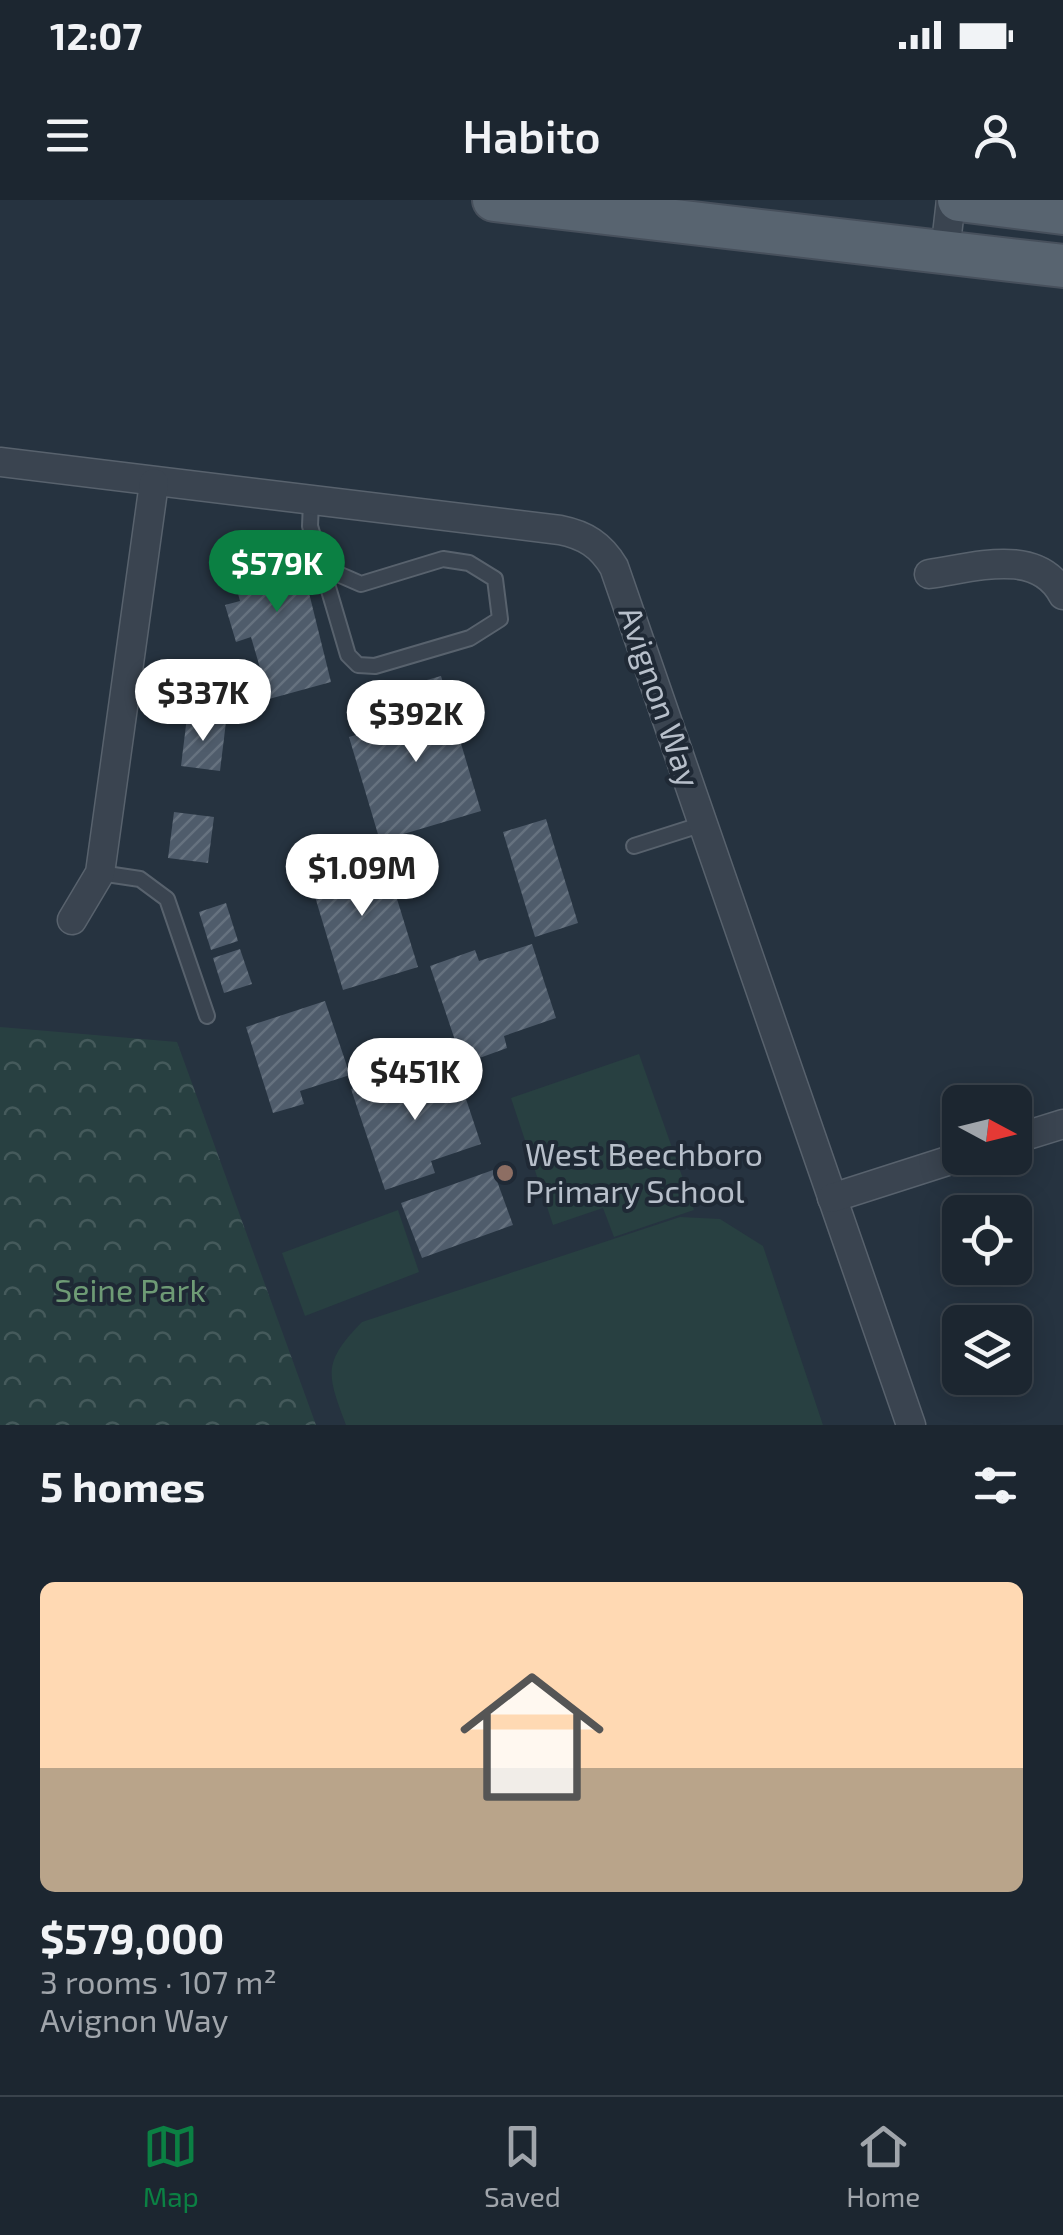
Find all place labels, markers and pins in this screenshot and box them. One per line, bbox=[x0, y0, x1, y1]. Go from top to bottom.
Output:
pin: $579K bbox=[207, 530, 347, 615]
pin: $337K bbox=[133, 659, 273, 744]
pin: $392K bbox=[346, 680, 486, 765]
pin: $1.09M bbox=[281, 834, 443, 919]
pin: $451K bbox=[345, 1038, 485, 1123]
place label: West Beechboro Primary School bbox=[525, 1134, 763, 1209]
marker: West Beechboro Primary School bbox=[494, 1162, 516, 1184]

